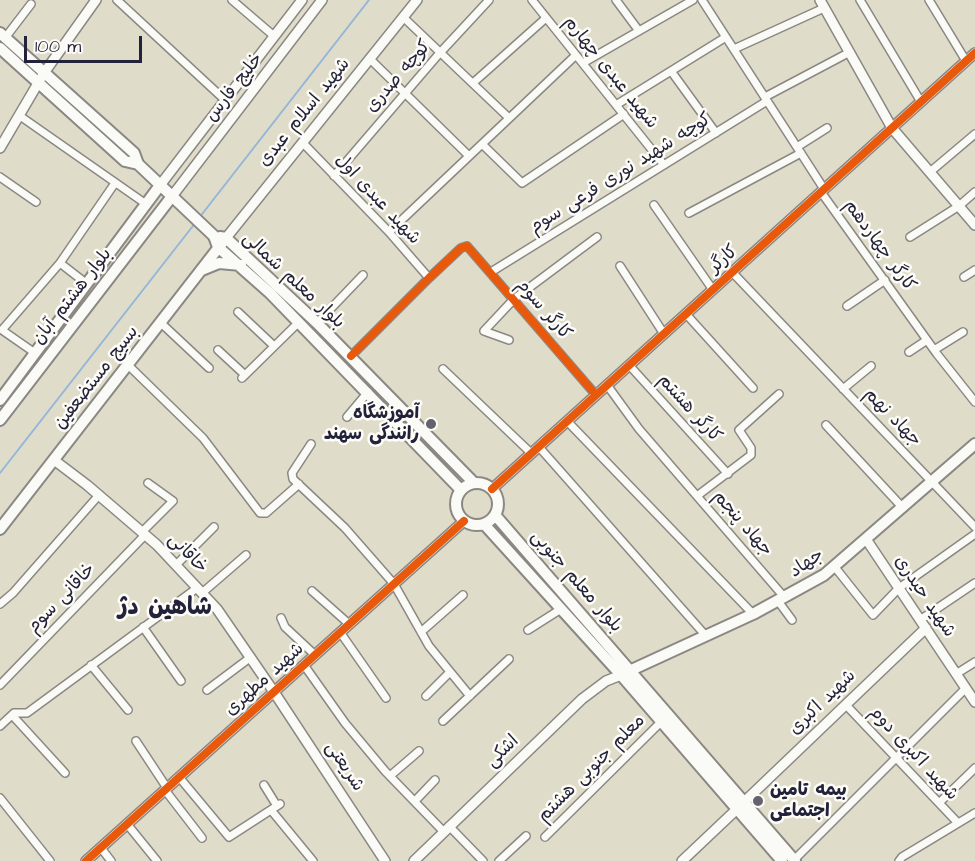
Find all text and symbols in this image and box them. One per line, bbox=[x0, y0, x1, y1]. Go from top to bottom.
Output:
street label: شهید عبدی چهارم bbox=[558, 12, 662, 134]
scale bar bbox=[27, 24, 146, 62]
text: 100 m bbox=[35, 34, 81, 59]
street label: کوچه صدری bbox=[362, 36, 436, 118]
street label: خلیج فارس bbox=[201, 49, 269, 127]
street label: شهید اسلام عبدی bbox=[255, 54, 355, 172]
street label: کوچه شهید نوری فرعی سوم bbox=[526, 109, 716, 239]
street label: شهید عبدی اول bbox=[330, 150, 424, 250]
street label: کارگر چهاردهم bbox=[838, 196, 920, 296]
street label: بلوار معلم شمالی bbox=[237, 228, 349, 334]
street label: کارگر bbox=[705, 241, 743, 279]
street label: بلوار هشتم آبان bbox=[29, 244, 117, 350]
street label: کارگر سوم bbox=[511, 275, 575, 345]
street label: بسیج مستضعفین bbox=[50, 322, 144, 434]
street label: کارگر هشتم bbox=[653, 370, 725, 448]
street label: جهاد نهم bbox=[859, 384, 925, 452]
place label: آموزشگاه رانندگی سهند bbox=[324, 403, 419, 446]
marker: آموزشگاه رانندگی سهند bbox=[424, 417, 438, 431]
street label: جهاد پنجم bbox=[708, 487, 776, 561]
street label: بلوار معلم جنوبی bbox=[526, 527, 626, 637]
street label: خاقانی bbox=[163, 529, 211, 579]
street label: جهاد bbox=[786, 545, 828, 583]
street label: شهید حیدری bbox=[889, 552, 959, 642]
street label: خاقانی سوم bbox=[23, 560, 101, 638]
district label: شاهین دژ bbox=[118, 595, 212, 623]
street label: شهید مطهری bbox=[221, 639, 309, 721]
street label: شهید اکبری bbox=[785, 666, 861, 740]
street label: شهید اکبری دوم bbox=[864, 702, 962, 806]
street label: معلم جنوبی هشتم bbox=[534, 711, 650, 827]
street label: اشکی bbox=[482, 731, 524, 773]
street label: شریعتی bbox=[320, 738, 368, 796]
place label: بیمه تامین اجتماعی bbox=[770, 780, 847, 822]
marker: بیمه تامین اجتماعی bbox=[751, 794, 765, 808]

